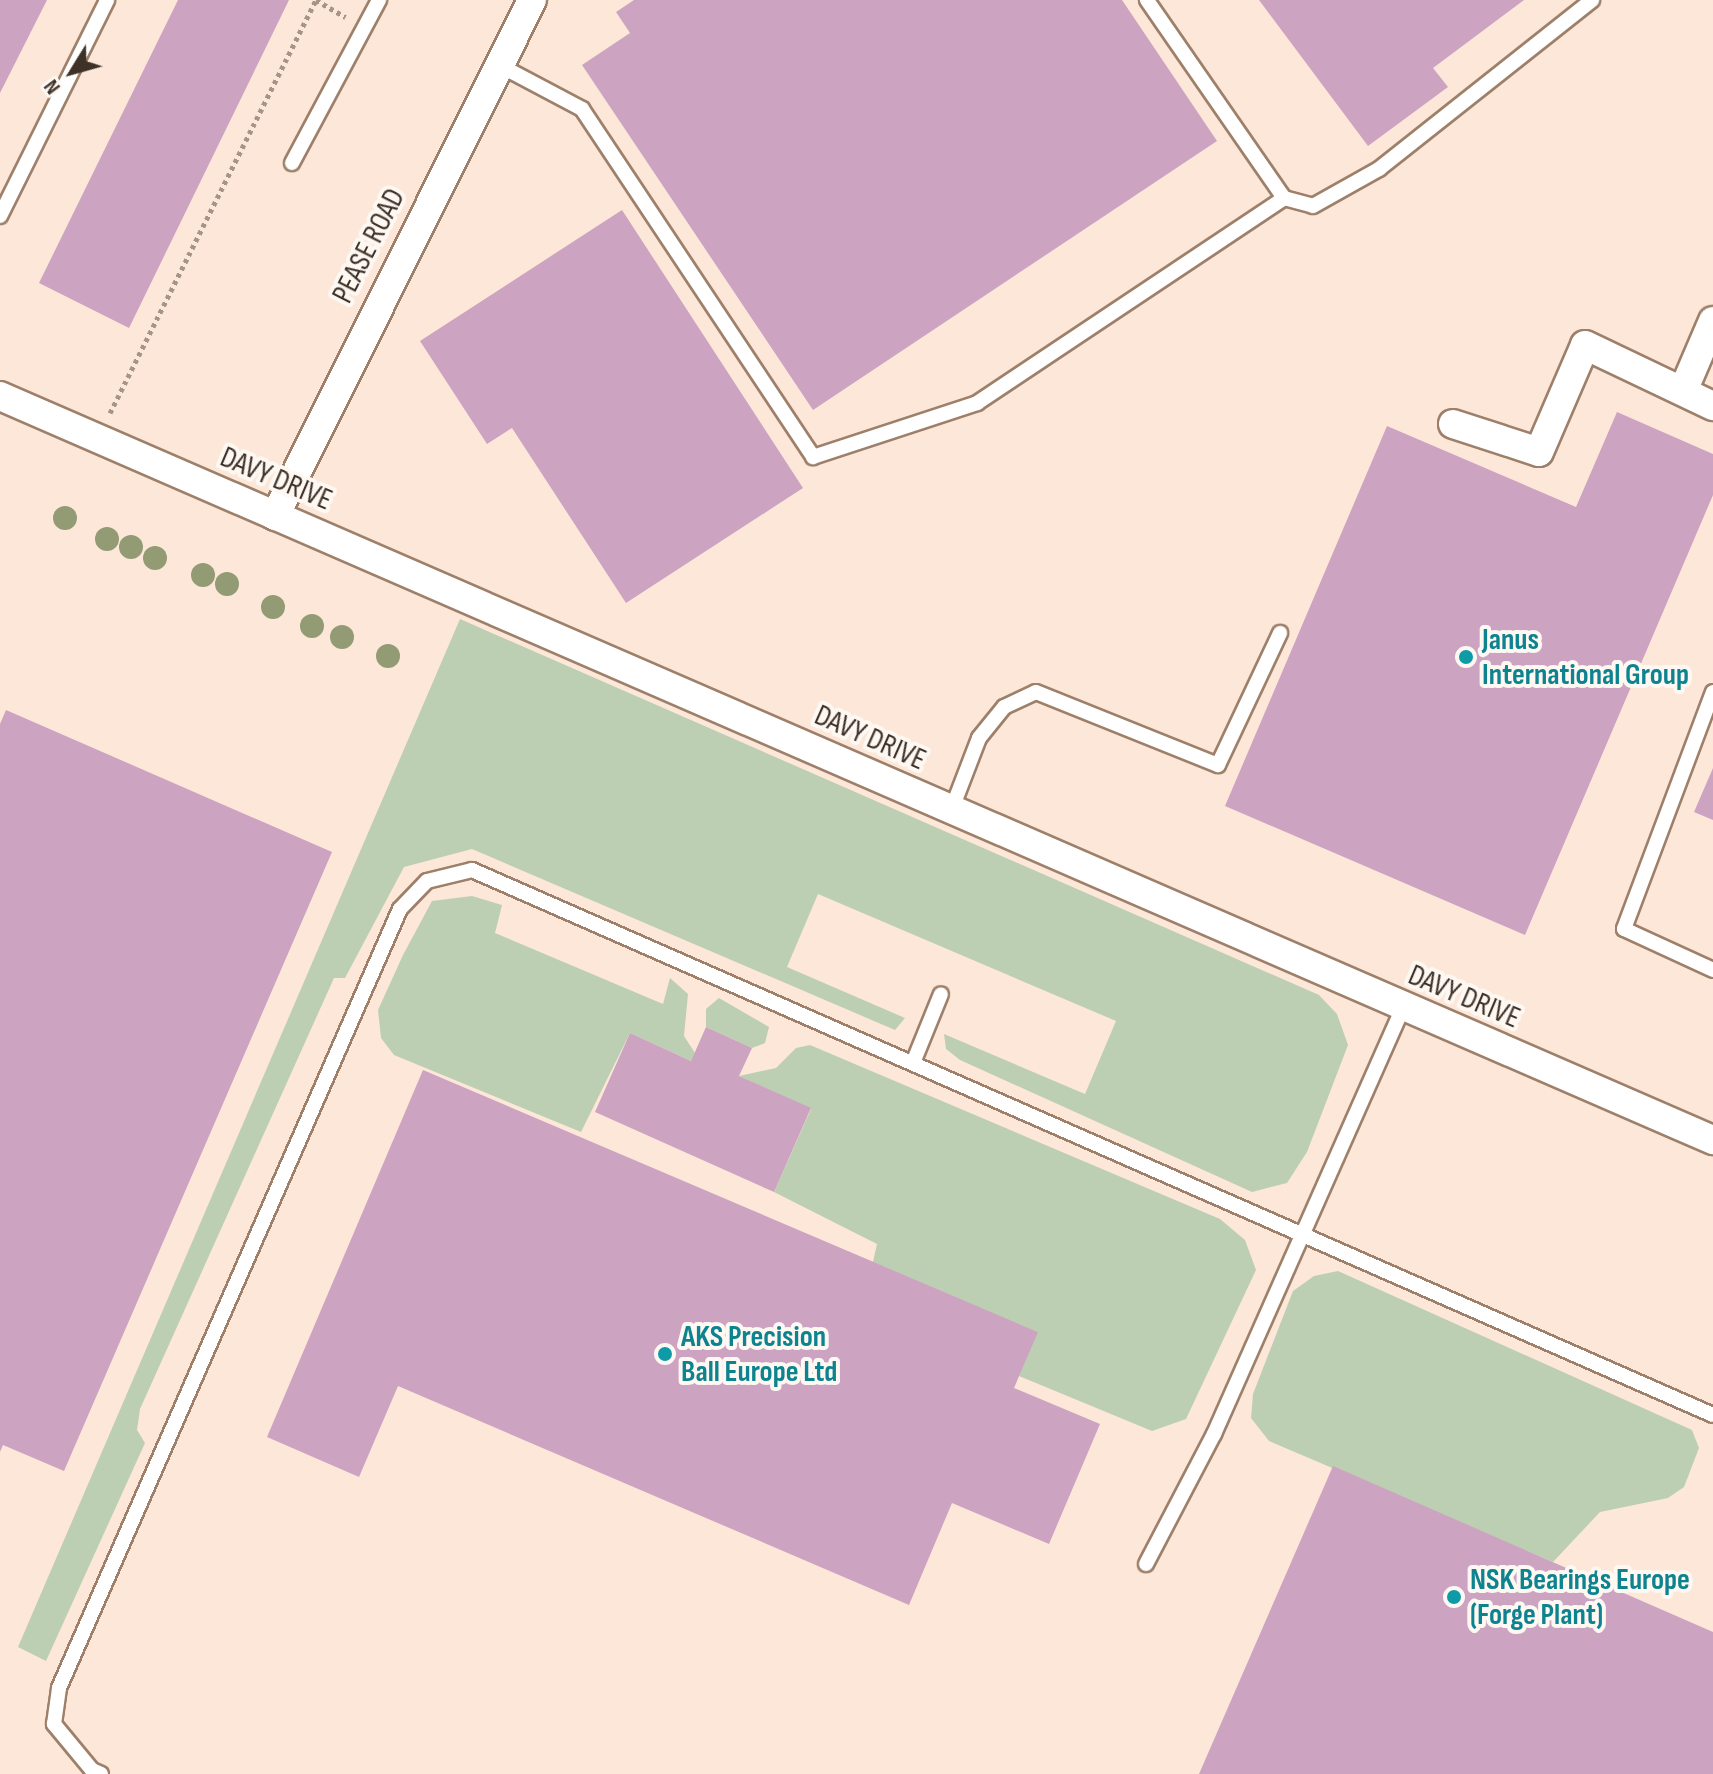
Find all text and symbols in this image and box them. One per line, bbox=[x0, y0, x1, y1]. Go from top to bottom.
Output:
north arrow bbox=[32, 32, 112, 112]
text: N bbox=[38, 74, 67, 100]
street label: PEASE ROAD bbox=[325, 183, 413, 309]
street label: DAVY DRIVE bbox=[215, 439, 337, 519]
place label: Janus International Group bbox=[1482, 622, 1689, 692]
marker: Janus International Group bbox=[1457, 648, 1475, 666]
street label: DAVY DRIVE bbox=[809, 698, 931, 778]
street label: DAVY DRIVE bbox=[1403, 957, 1525, 1037]
place label: AKS Precision Ball Europe Ltd bbox=[681, 1319, 837, 1390]
marker: AKS Precision Ball Europe Ltd bbox=[656, 1345, 674, 1363]
place label: NSK Bearings Europe (Forge Plant) bbox=[1470, 1562, 1690, 1632]
marker: NSK Bearings Europe (Forge Plant) bbox=[1445, 1588, 1463, 1606]

